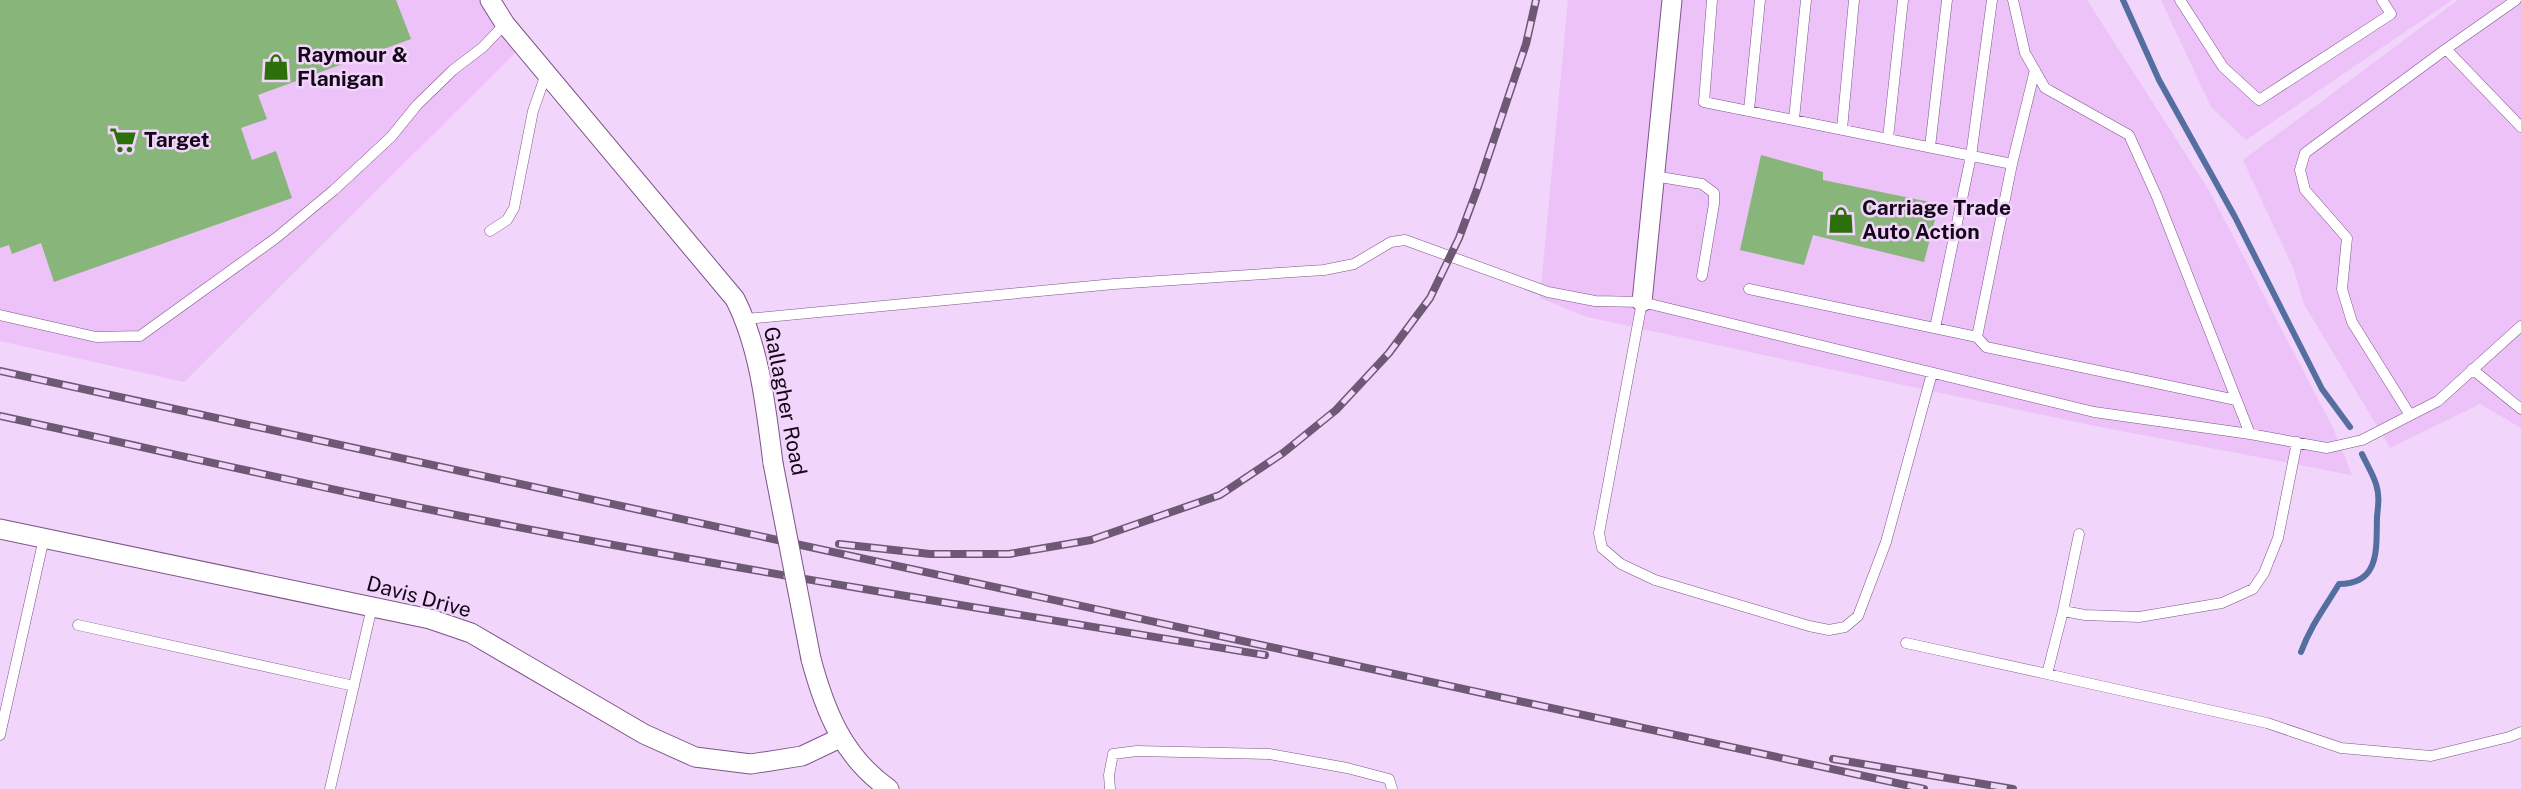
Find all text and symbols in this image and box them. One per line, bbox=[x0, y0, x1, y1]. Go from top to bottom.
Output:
place label: Raymour & Flanigan bbox=[297, 42, 408, 91]
shop icon: Raymour & Flanigan bbox=[261, 52, 291, 82]
supermarket icon: Target bbox=[108, 125, 138, 155]
place label: Target bbox=[144, 127, 209, 152]
place label: Carriage Trade Auto Action bbox=[1862, 195, 2011, 244]
shop icon: Carriage Trade Auto Action bbox=[1826, 205, 1856, 235]
street label: Gallagher Road bbox=[759, 324, 812, 477]
street label: Davis Drive bbox=[364, 571, 474, 623]

